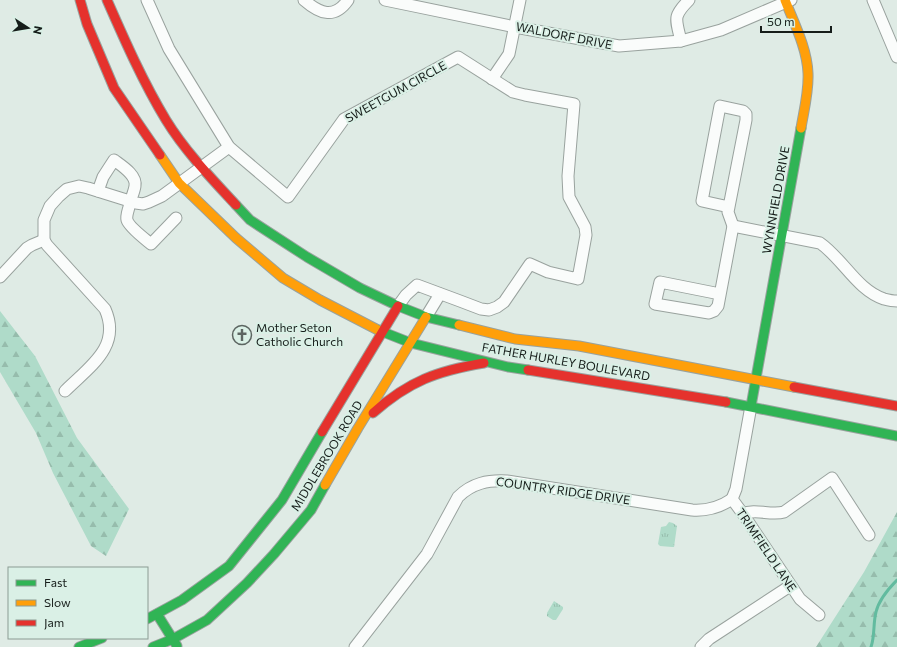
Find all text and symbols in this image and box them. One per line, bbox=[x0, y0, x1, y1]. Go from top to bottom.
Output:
north arrow bbox=[8, 8, 48, 48]
scale bar bbox=[761, 8, 831, 34]
text: 50 m bbox=[767, 14, 795, 28]
street label: WALDORF DRIVE bbox=[515, 19, 614, 51]
text: N bbox=[31, 25, 45, 36]
street label: SWEETGUM CIRCLE bbox=[343, 58, 449, 125]
street label: WYNNFIELD DRIVE bbox=[759, 145, 791, 255]
place label: Mother Seton Catholic Church bbox=[256, 320, 343, 348]
church icon: Mother Seton Catholic Church bbox=[231, 324, 253, 346]
street label: FATHER HURLEY BOULEVARD bbox=[481, 339, 652, 383]
street label: MIDDLEBROOK ROAD bbox=[288, 398, 365, 513]
street label: COUNTRY RIDGE DRIVE bbox=[495, 474, 631, 506]
street label: TRIMFIELD LANE bbox=[734, 505, 800, 594]
legend bbox=[8, 567, 148, 639]
text: Fast bbox=[44, 575, 67, 589]
text: Slow bbox=[44, 595, 71, 609]
text: Jam bbox=[44, 615, 64, 630]

